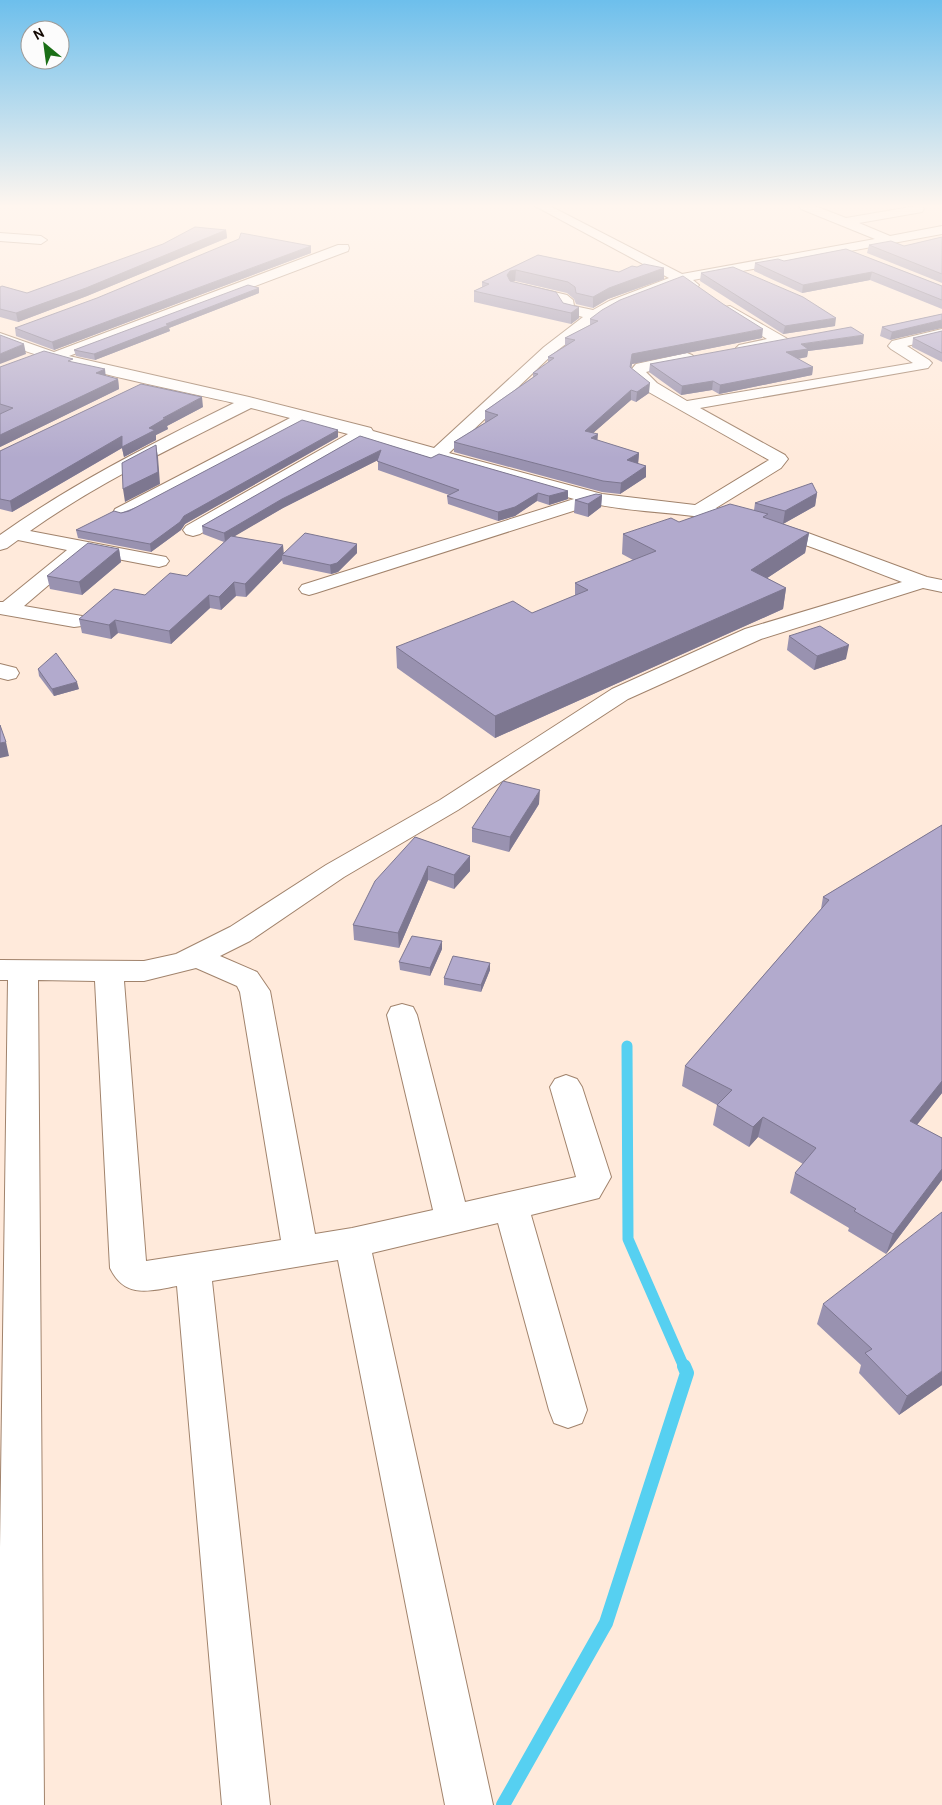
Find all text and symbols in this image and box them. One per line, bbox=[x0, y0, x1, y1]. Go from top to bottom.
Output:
north arrow bbox=[20, 20, 70, 70]
text: N bbox=[30, 23, 47, 44]

